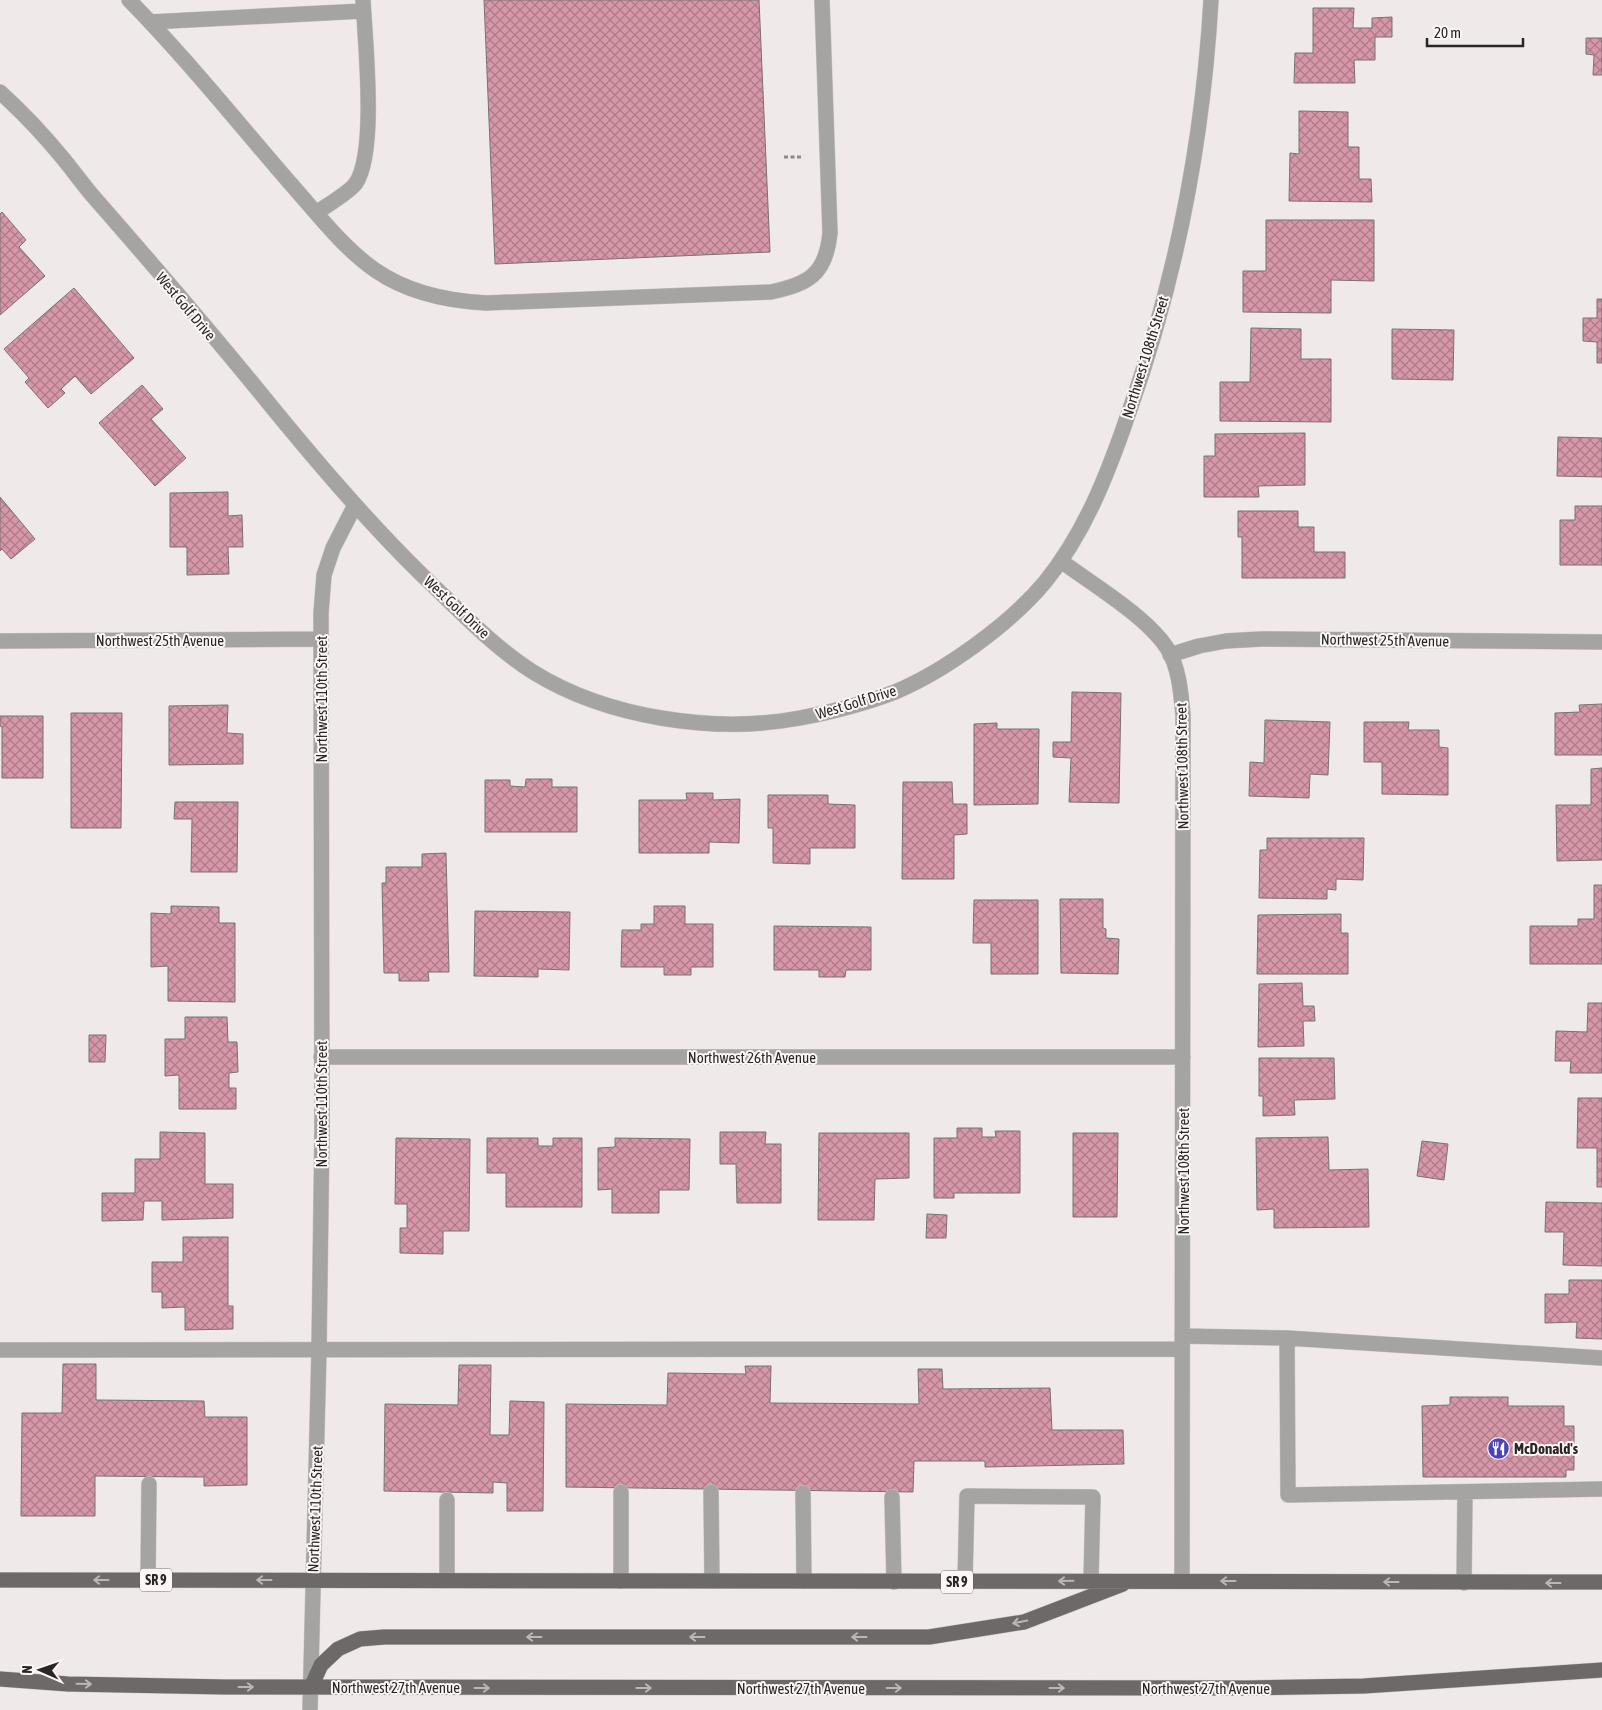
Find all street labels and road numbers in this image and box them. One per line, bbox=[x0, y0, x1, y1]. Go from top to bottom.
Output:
street label: West Golf Drive bbox=[153, 269, 219, 343]
street label: Northwest 108th Street bbox=[1118, 294, 1172, 420]
street label: West Golf Drive bbox=[421, 572, 493, 642]
street label: Northwest 25th Avenue bbox=[1321, 630, 1449, 650]
street label: Northwest 25th Avenue bbox=[96, 632, 224, 649]
street label: Northwest 110th Street bbox=[313, 636, 330, 762]
street label: West Golf Drive bbox=[814, 682, 898, 722]
street label: Northwest 108th Street bbox=[1172, 702, 1192, 830]
street label: Northwest 110th Street bbox=[313, 1041, 330, 1167]
street label: Northwest 26th Avenue bbox=[688, 1049, 816, 1066]
street label: Northwest 108th Street bbox=[1175, 1108, 1192, 1234]
street label: Northwest 110th Street bbox=[304, 1445, 326, 1573]
road number: SR 9 bbox=[140, 1568, 172, 1592]
road number: SR 9 bbox=[941, 1570, 973, 1594]
street label: Northwest 27th Avenue bbox=[332, 1679, 460, 1696]
street label: Northwest 27th Avenue bbox=[737, 1680, 865, 1697]
street label: Northwest 27th Avenue bbox=[1142, 1680, 1270, 1697]

